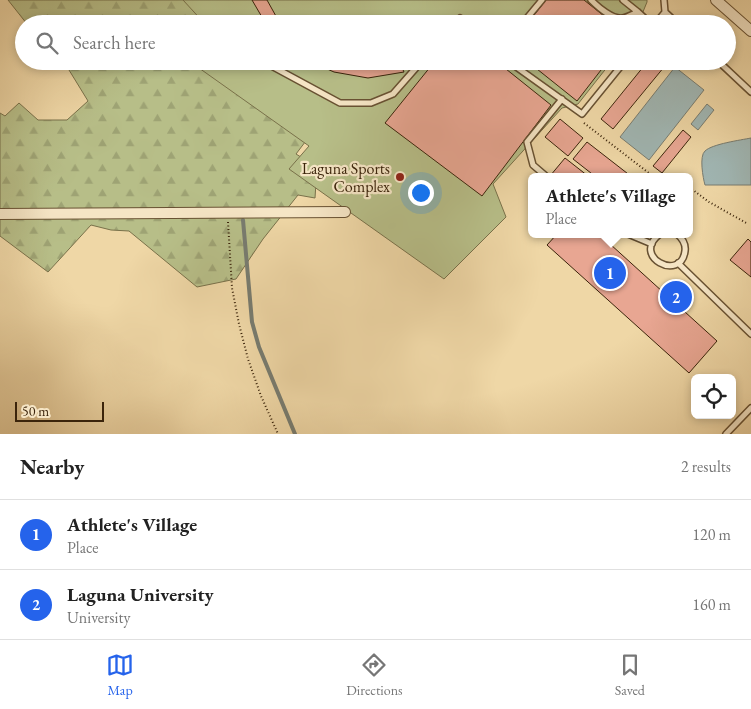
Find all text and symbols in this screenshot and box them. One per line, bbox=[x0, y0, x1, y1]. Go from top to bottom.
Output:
search box bbox=[15, 15, 736, 70]
icon: search bbox=[33, 29, 61, 57]
text: Search here bbox=[73, 30, 155, 55]
place label: Laguna Sports Complex bbox=[302, 158, 390, 197]
marker: Laguna Sports Complex bbox=[394, 171, 406, 183]
popup bbox=[528, 173, 693, 238]
your location bbox=[408, 180, 434, 206]
text: Athlete's Village bbox=[545, 183, 676, 208]
text: Place bbox=[545, 208, 577, 229]
pin: 1 bbox=[594, 254, 626, 292]
pin: 2 bbox=[660, 278, 692, 316]
map controls bbox=[691, 374, 736, 419]
button: locate bbox=[691, 374, 736, 419]
scale bar bbox=[15, 399, 104, 422]
text: 50 m bbox=[22, 402, 49, 420]
text: Nearby bbox=[20, 453, 84, 480]
text: 2 results bbox=[681, 456, 731, 477]
text: Athlete's Village bbox=[67, 512, 197, 537]
text: 1 bbox=[32, 524, 40, 545]
text: 120 m bbox=[692, 524, 731, 545]
text: Place bbox=[67, 537, 99, 558]
text: Laguna University bbox=[67, 582, 214, 607]
text: 2 bbox=[32, 594, 40, 615]
text: 160 m bbox=[692, 594, 731, 615]
text: University bbox=[67, 607, 131, 628]
tab: Map bbox=[106, 651, 134, 699]
tab: Directions bbox=[346, 651, 403, 699]
tab: Saved bbox=[615, 651, 645, 699]

